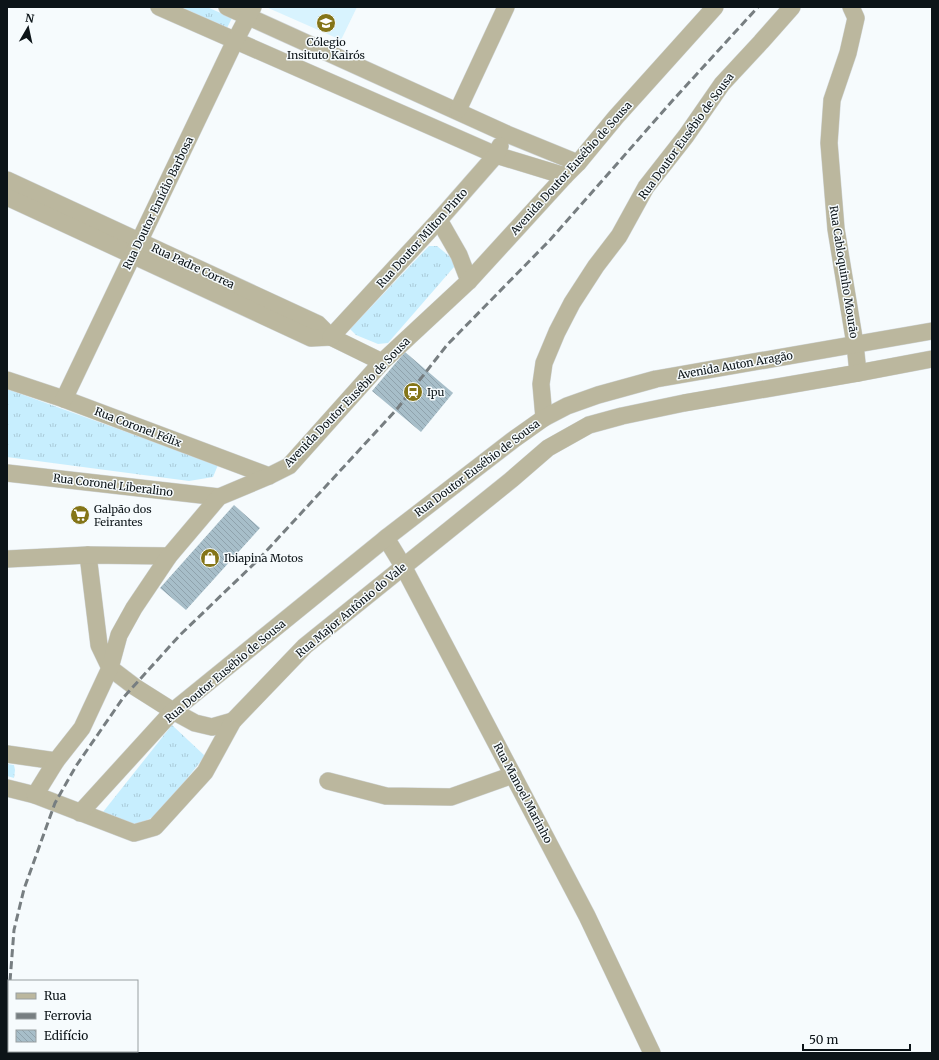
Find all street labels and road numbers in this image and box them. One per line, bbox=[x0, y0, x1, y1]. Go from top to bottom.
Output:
street label: Rua Doutor Eusébio de Sousa bbox=[635, 70, 737, 202]
street label: Avenida Doutor Eusébio de Sousa bbox=[507, 98, 635, 238]
street label: Rua Doutor Emídio Barbosa bbox=[120, 134, 196, 272]
street label: Rua Doutor Milton Pinto bbox=[374, 185, 471, 291]
street label: Rua Cabloquinho Mourão bbox=[827, 205, 861, 340]
street label: Rua Padre Correa bbox=[149, 241, 237, 291]
street label: Avenida Doutor Eusébio de Sousa bbox=[280, 334, 413, 471]
street label: Avenida Auton Aragão bbox=[675, 348, 794, 382]
street label: Rua Coronel Félix bbox=[93, 404, 184, 450]
street label: Rua Doutor Eusébio de Sousa bbox=[412, 416, 542, 520]
street label: Rua Coronel Liberalino bbox=[52, 471, 174, 499]
street label: Rua Major Antônio do Vale bbox=[293, 560, 409, 660]
street label: Rua Doutor Eusébio de Sousa bbox=[162, 616, 288, 726]
street label: Rua Manoel Marinho bbox=[491, 740, 556, 846]

